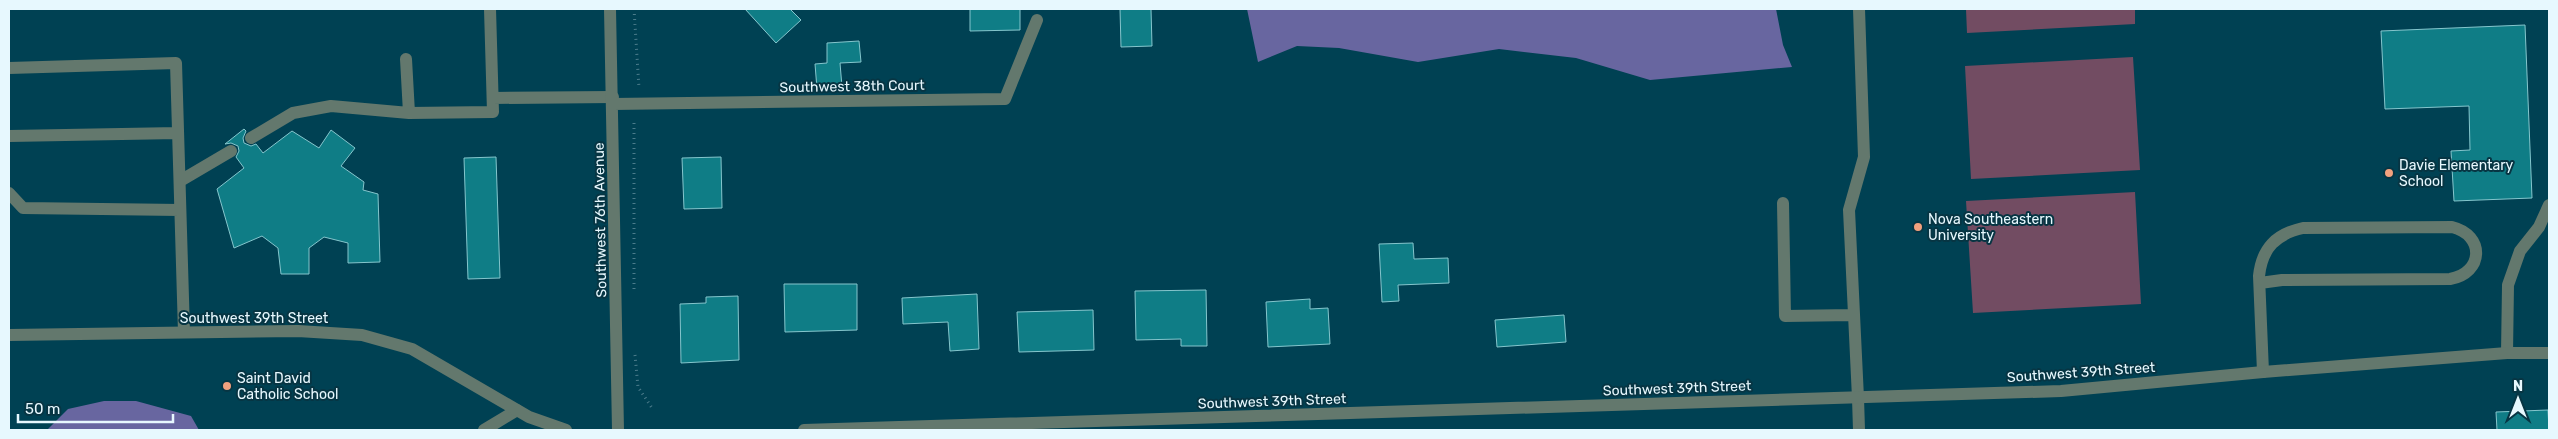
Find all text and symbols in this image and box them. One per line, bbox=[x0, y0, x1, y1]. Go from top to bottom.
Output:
street label: Southwest 38th Court bbox=[779, 77, 925, 96]
street label: Southwest 76th Avenue bbox=[591, 142, 610, 298]
place label: Davie Elementary School bbox=[2399, 157, 2514, 190]
marker: Davie Elementary School bbox=[2383, 167, 2395, 179]
place label: Nova Southeastern University bbox=[1928, 211, 2053, 244]
marker: Nova Southeastern University bbox=[1912, 221, 1924, 233]
street label: Southwest 39th Street bbox=[180, 310, 329, 327]
street label: Southwest 39th Street bbox=[2006, 359, 2156, 386]
place label: Saint David Catholic School bbox=[237, 370, 338, 403]
north arrow bbox=[2493, 374, 2543, 424]
street label: Southwest 39th Street bbox=[1602, 377, 1752, 400]
text: N bbox=[2513, 378, 2523, 395]
marker: Saint David Catholic School bbox=[221, 380, 233, 392]
street label: Southwest 39th Street bbox=[1197, 390, 1347, 413]
scale bar bbox=[18, 392, 172, 424]
text: 50 m bbox=[25, 400, 60, 418]

